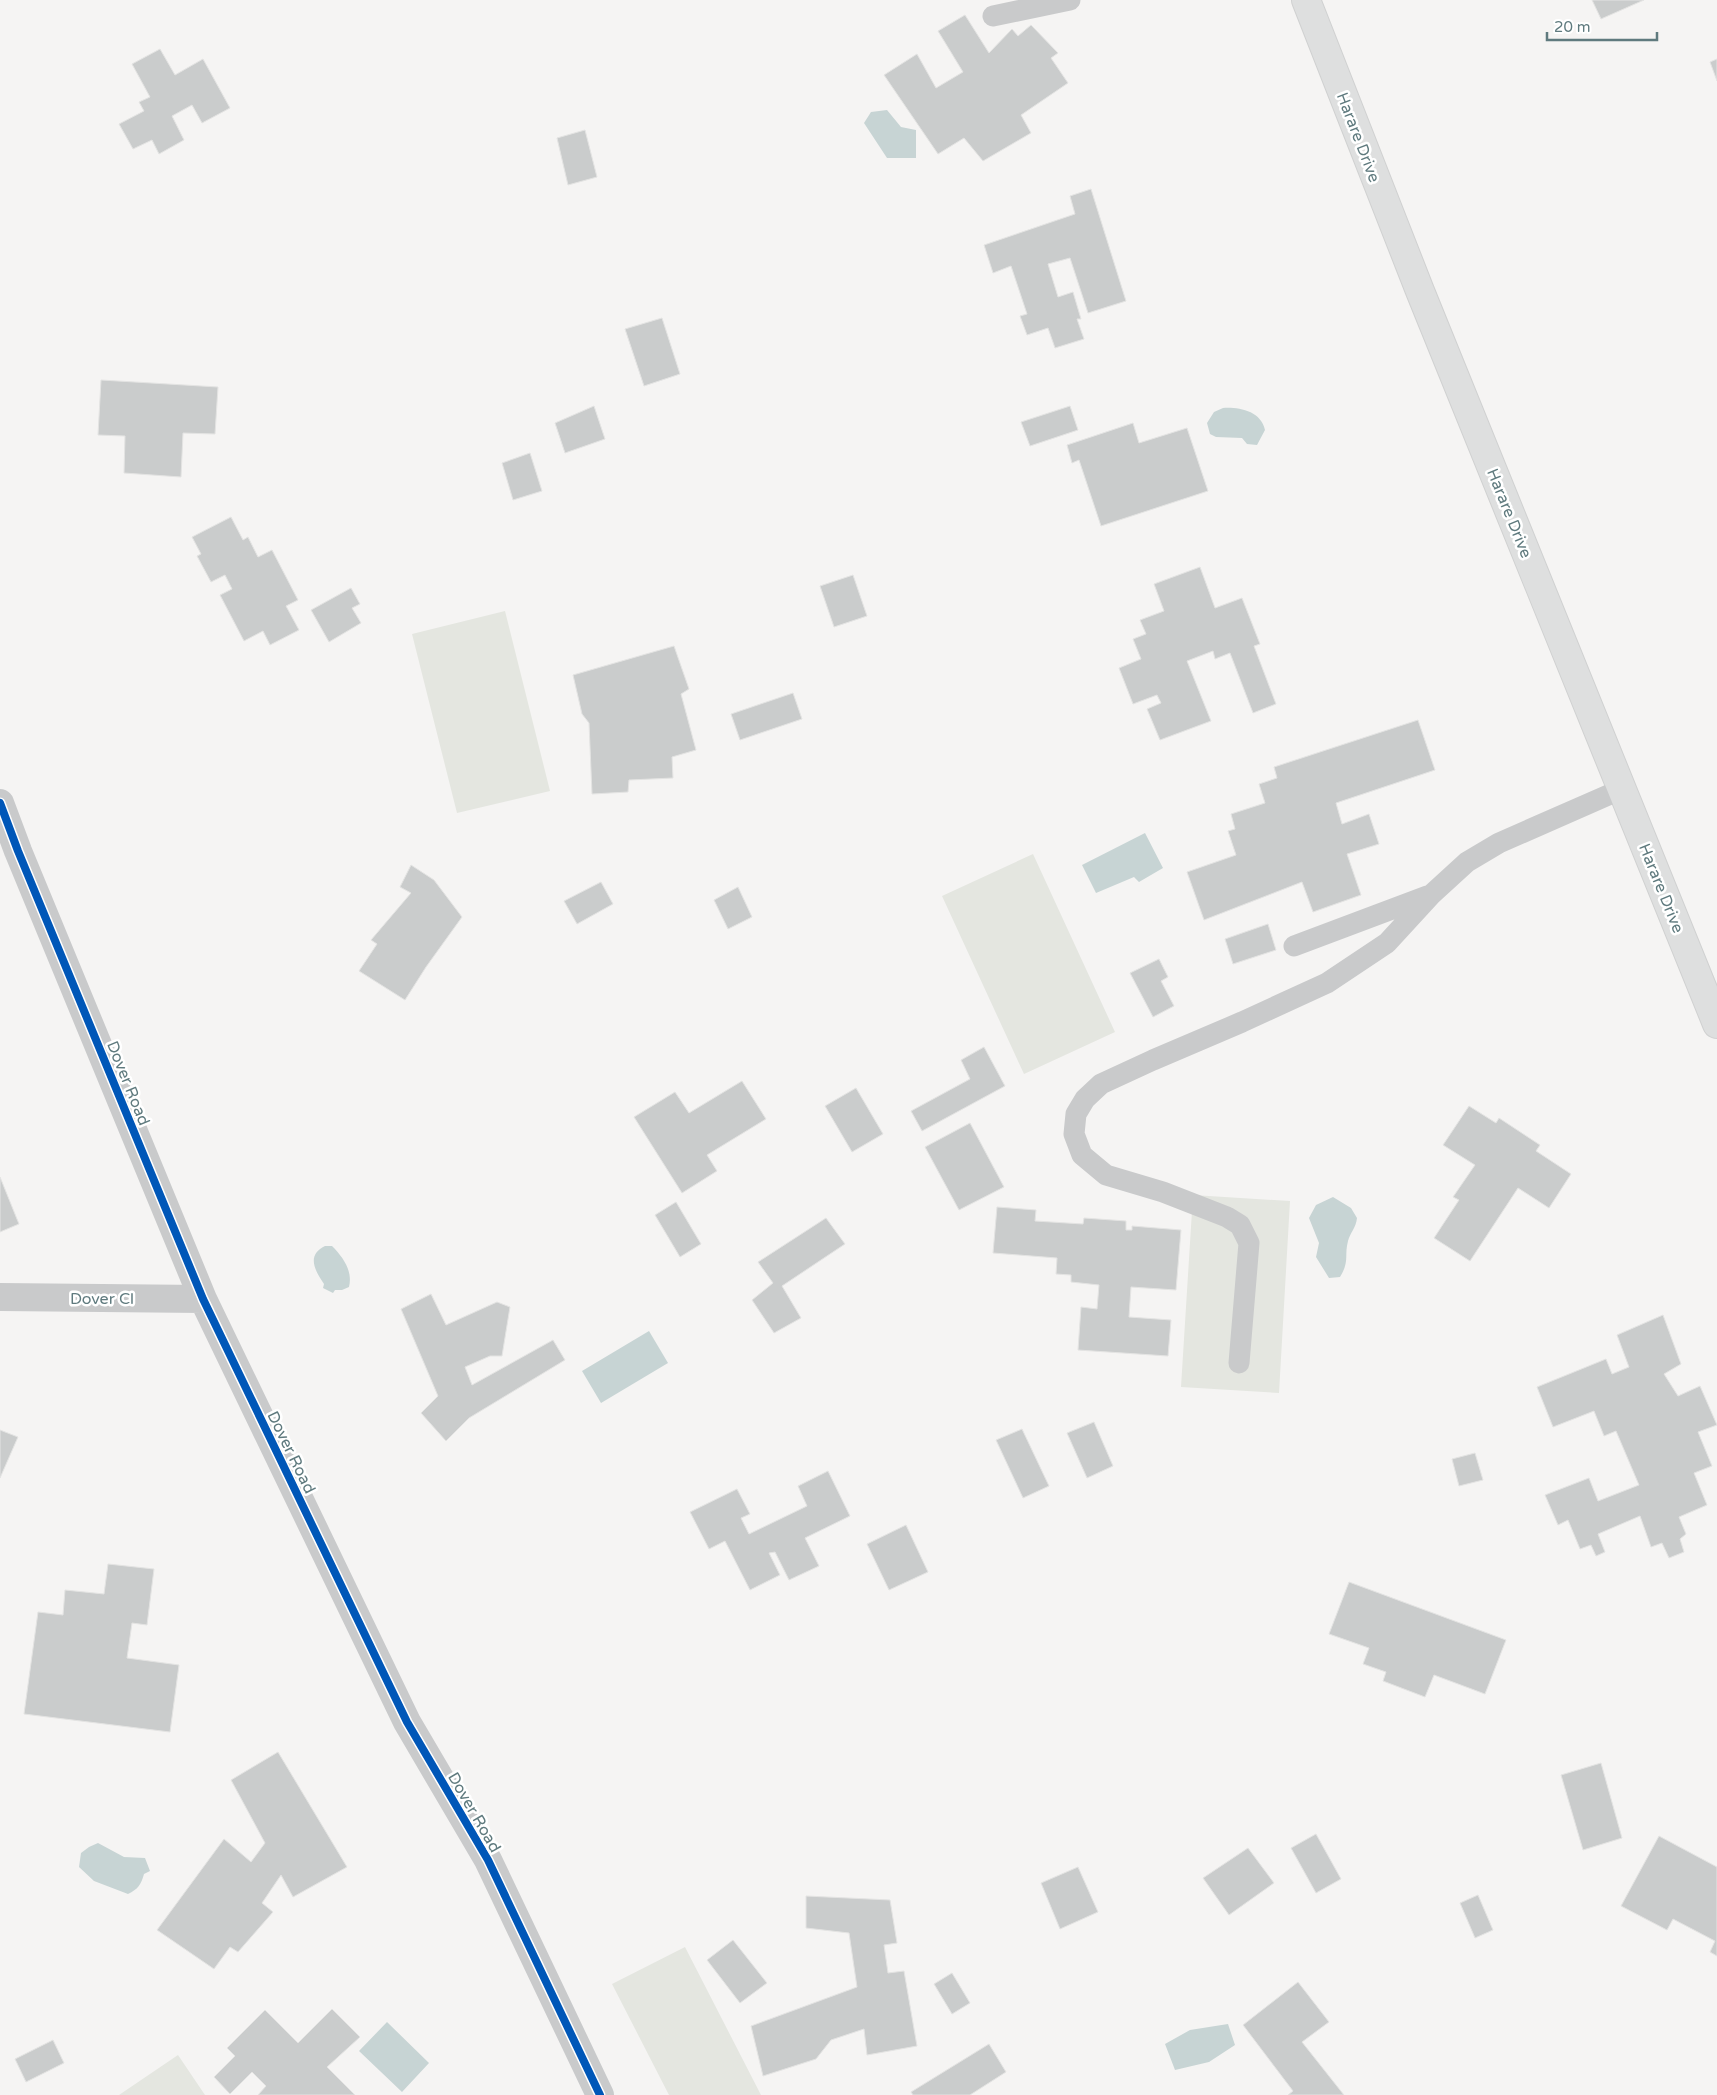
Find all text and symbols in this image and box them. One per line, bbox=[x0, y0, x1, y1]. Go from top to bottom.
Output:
scale bar bbox=[1547, 10, 1657, 42]
text: 20 m bbox=[1554, 18, 1591, 36]
street label: Harare Drive bbox=[1332, 90, 1384, 185]
street label: Harare Drive bbox=[1482, 466, 1536, 561]
street label: Harare Drive bbox=[1634, 841, 1688, 936]
street label: Dover Road bbox=[102, 1038, 154, 1128]
street label: Dover Cl bbox=[70, 1289, 134, 1309]
street label: Dover Road bbox=[263, 1408, 320, 1497]
street label: Dover Road bbox=[443, 1769, 505, 1856]

